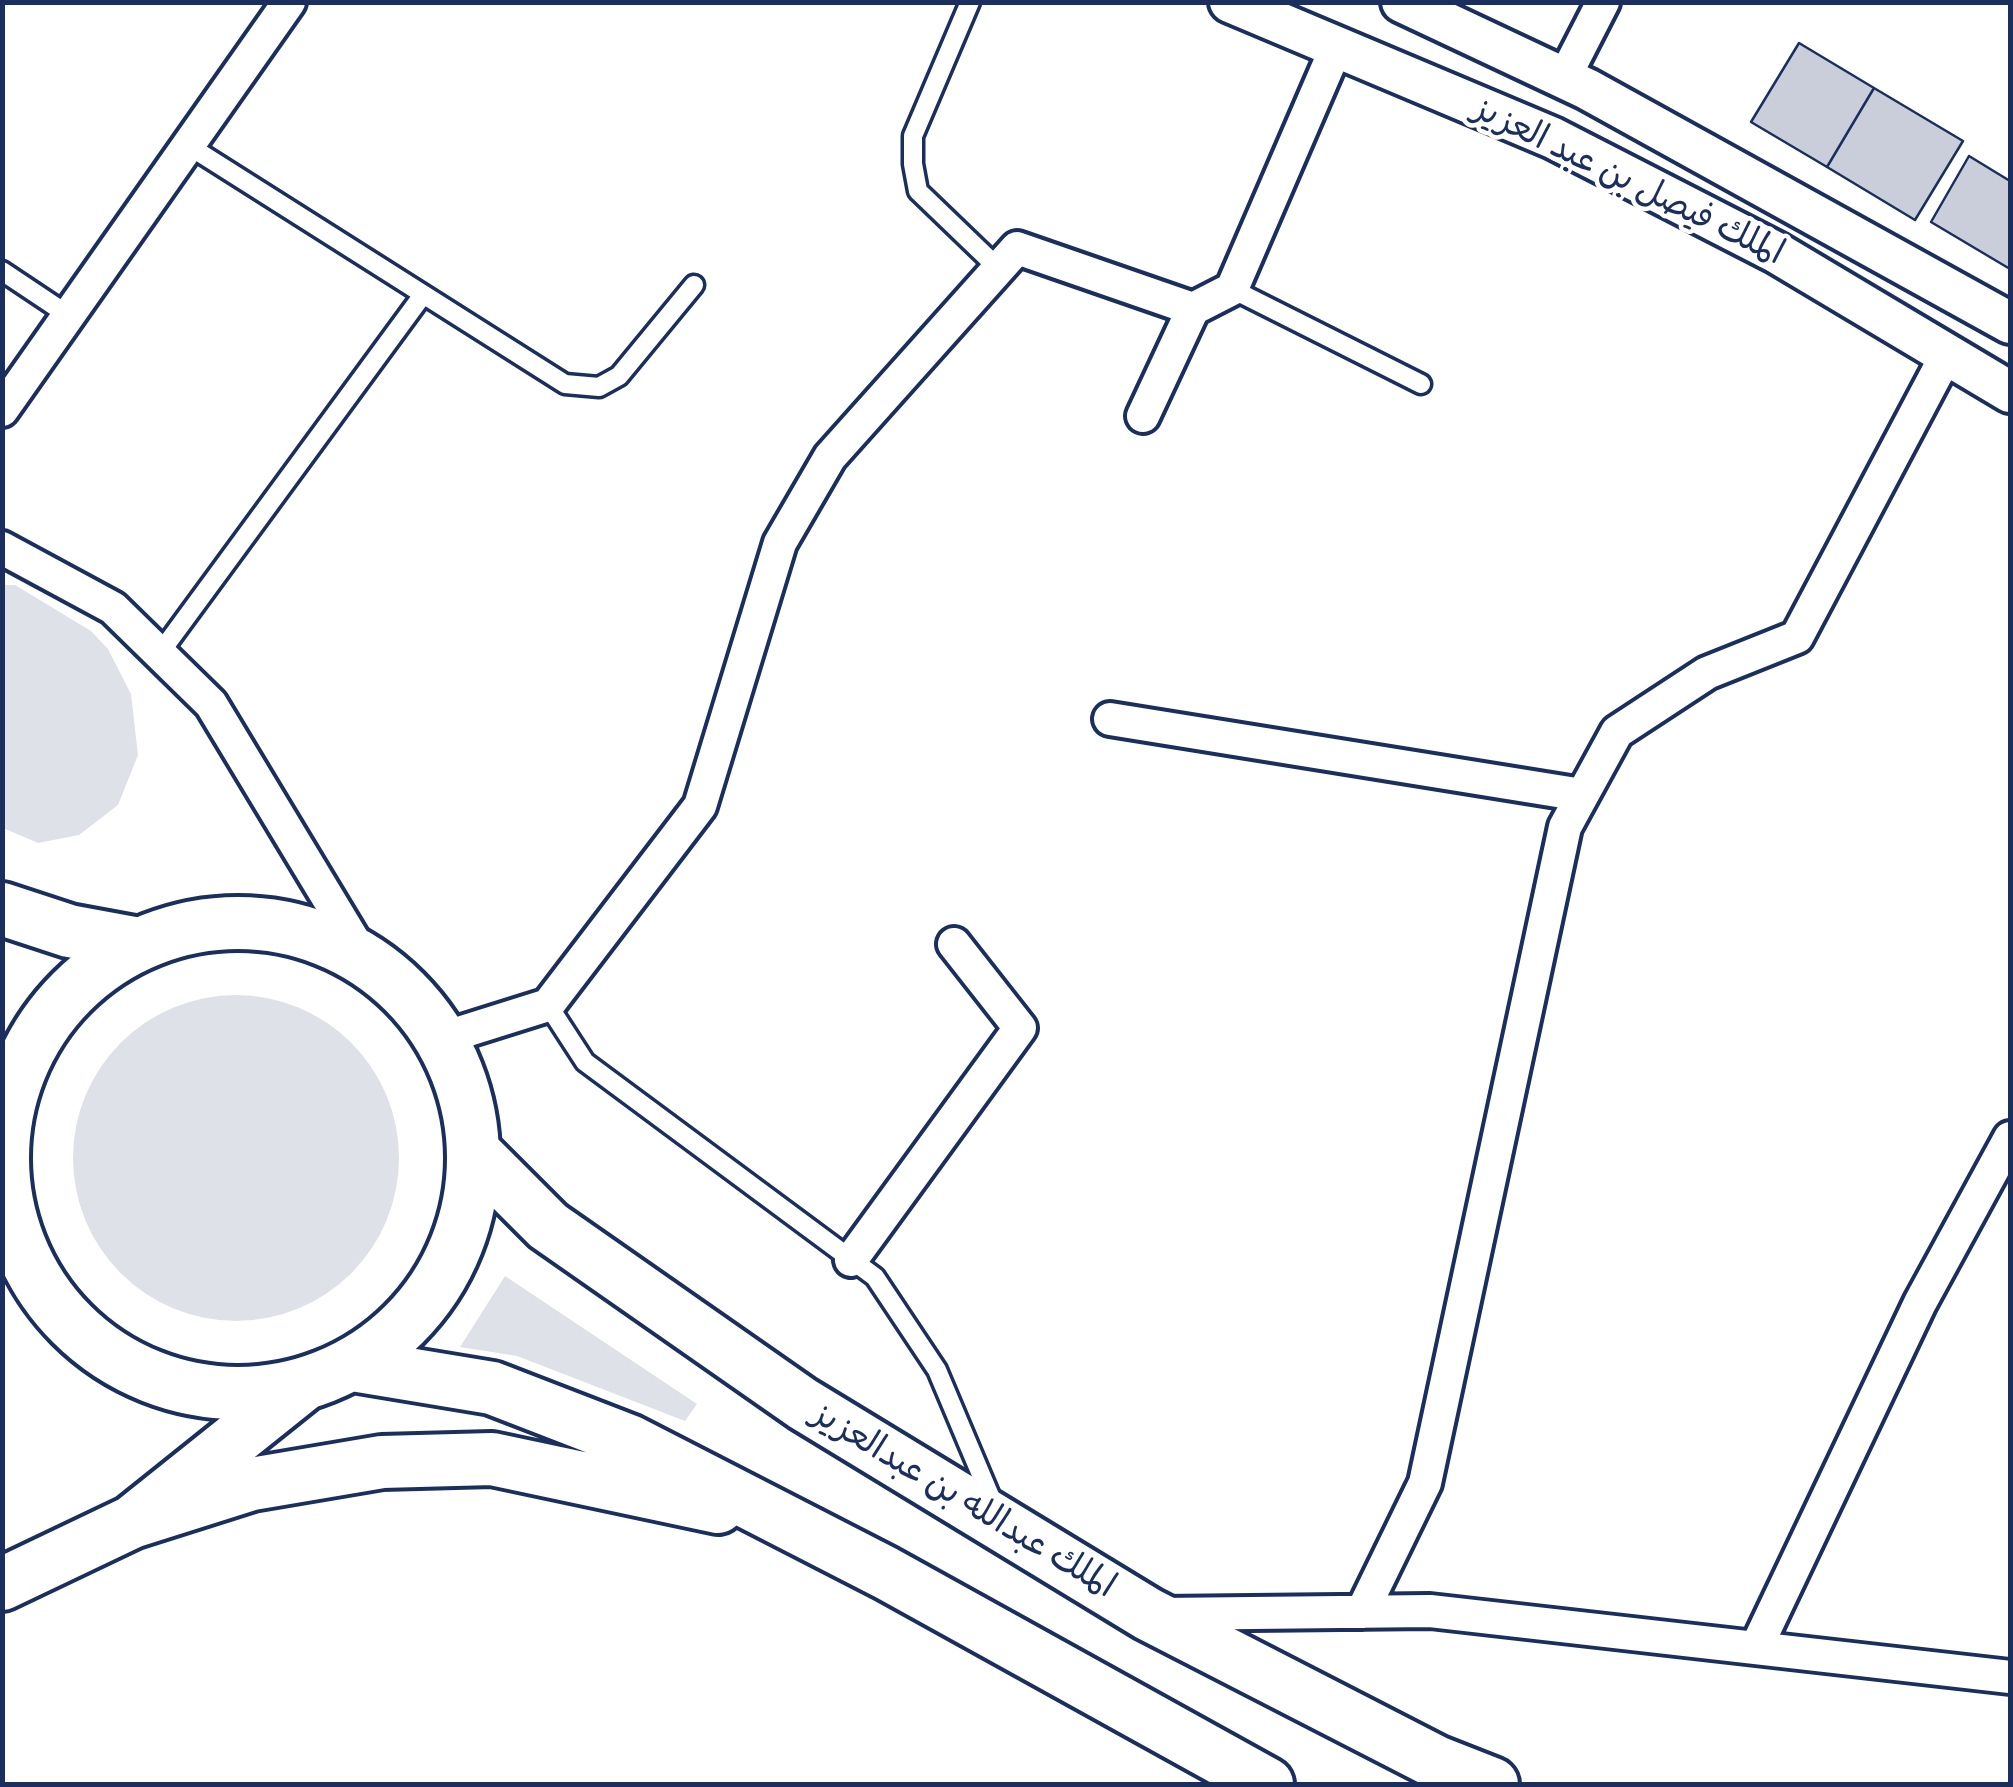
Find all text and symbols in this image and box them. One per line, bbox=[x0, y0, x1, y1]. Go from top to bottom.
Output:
street label: الملك فيصل بن عبد العزيز bbox=[1466, 88, 1790, 276]
street label: الملك عبدالله بن عبدالعزيز bbox=[803, 1394, 1123, 1608]

